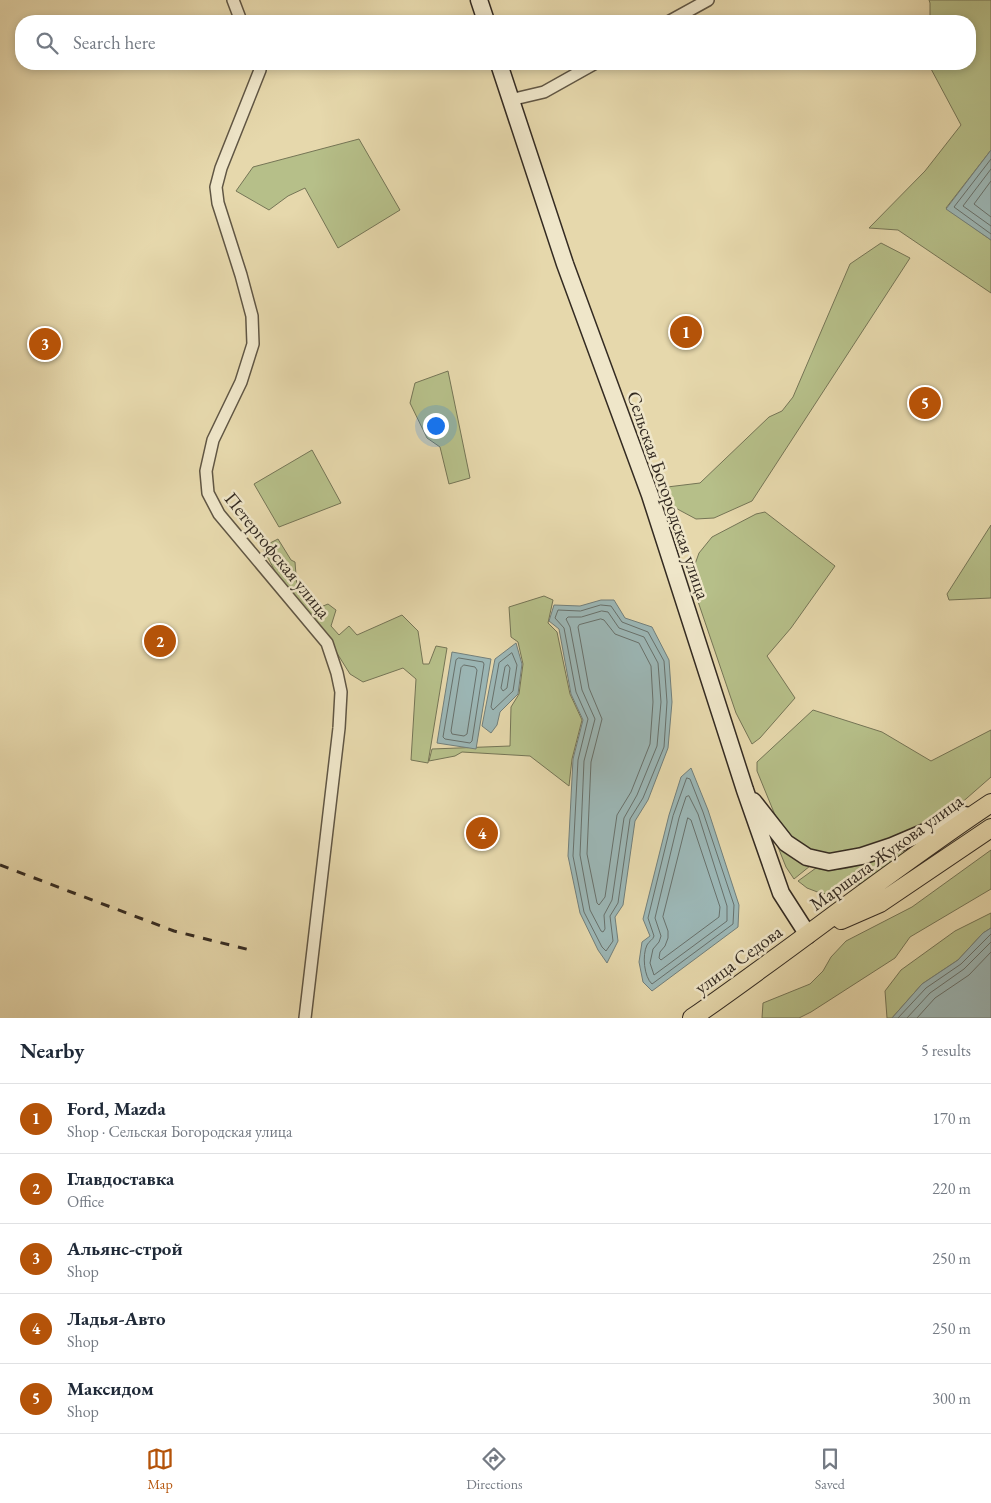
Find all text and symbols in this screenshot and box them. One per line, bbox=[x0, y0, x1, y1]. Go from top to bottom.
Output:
search box bbox=[15, 15, 976, 70]
icon: search bbox=[33, 29, 61, 57]
text: Search here bbox=[73, 30, 155, 55]
pin: 1 bbox=[670, 313, 702, 351]
pin: 3 bbox=[29, 325, 61, 363]
pin: 5 bbox=[909, 384, 941, 422]
street label: Сельская Богородская улица bbox=[621, 388, 716, 603]
your location bbox=[423, 413, 449, 439]
street label: Петергофская улица bbox=[219, 487, 337, 624]
pin: 2 bbox=[144, 622, 176, 660]
street label: Маршала Жукова улица bbox=[805, 788, 968, 916]
pin: 4 bbox=[466, 814, 498, 852]
street label: улица Седова bbox=[689, 919, 788, 1000]
text: Nearby bbox=[20, 1037, 84, 1064]
text: 5 results bbox=[921, 1040, 971, 1061]
text: Ford, Mazda bbox=[67, 1096, 166, 1121]
text: 1 bbox=[32, 1108, 40, 1129]
text: 170 m bbox=[932, 1108, 971, 1129]
text: Shop · Сельская Богородская улица bbox=[67, 1121, 292, 1142]
text: Главдоставка bbox=[67, 1166, 174, 1191]
text: 2 bbox=[32, 1178, 40, 1199]
text: 220 m bbox=[932, 1178, 971, 1199]
text: Office bbox=[67, 1191, 104, 1212]
text: Альянс-строй bbox=[67, 1236, 183, 1261]
text: 3 bbox=[32, 1248, 40, 1269]
text: 250 m bbox=[932, 1248, 971, 1269]
text: Shop bbox=[67, 1261, 99, 1282]
text: Ладья-Авто bbox=[67, 1306, 165, 1331]
text: 4 bbox=[32, 1318, 40, 1339]
text: 250 m bbox=[932, 1318, 971, 1339]
text: Shop bbox=[67, 1331, 99, 1352]
text: Максидом bbox=[67, 1376, 154, 1401]
text: 5 bbox=[32, 1388, 40, 1409]
text: 300 m bbox=[932, 1388, 971, 1409]
text: Shop bbox=[67, 1401, 99, 1422]
tab: Map bbox=[146, 1445, 174, 1493]
tab: Directions bbox=[466, 1445, 523, 1493]
tab: Saved bbox=[815, 1445, 845, 1493]

